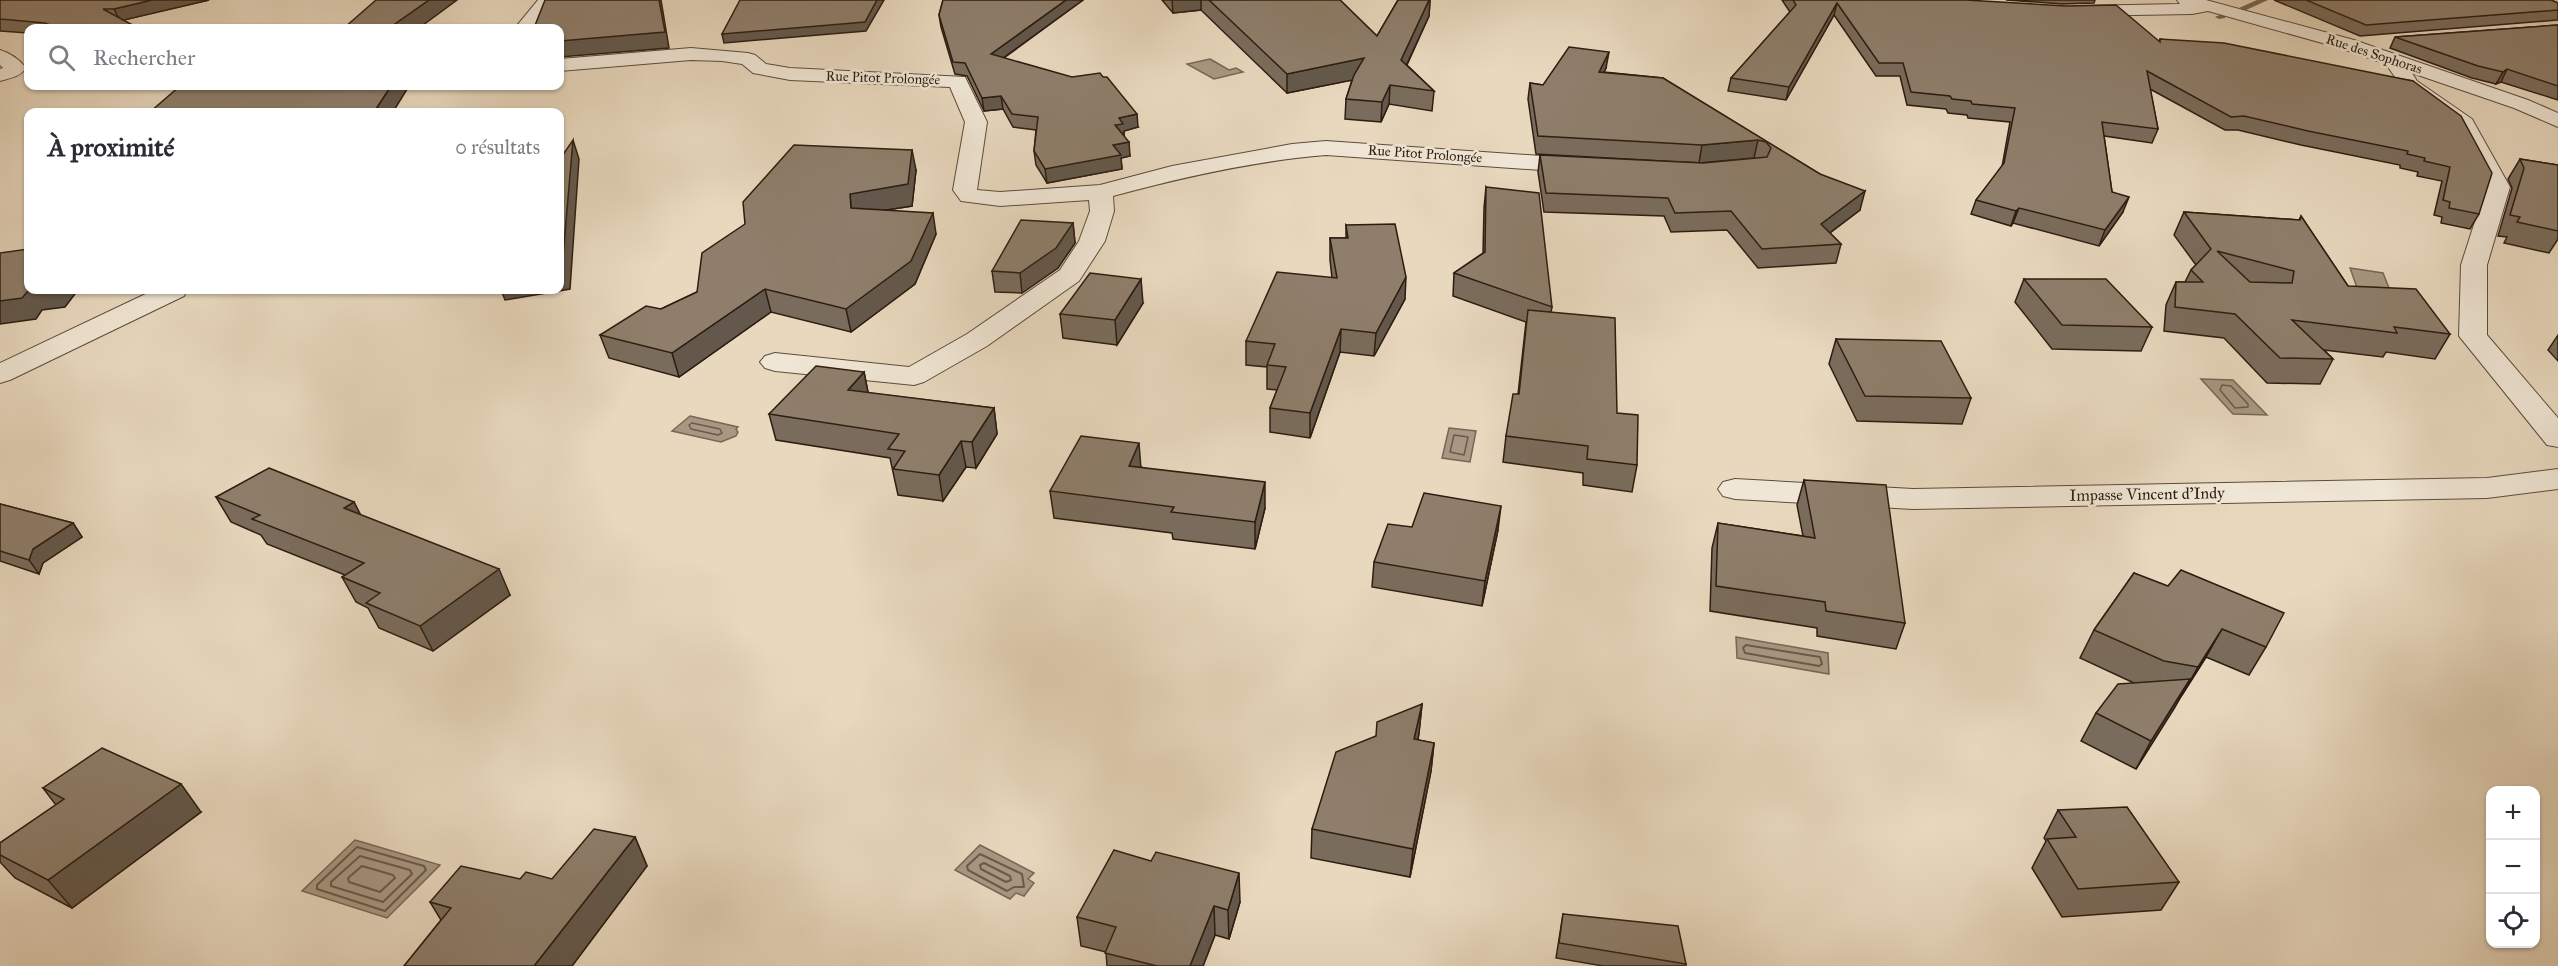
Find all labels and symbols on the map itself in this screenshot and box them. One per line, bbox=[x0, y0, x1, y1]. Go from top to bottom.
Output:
street label: Rue des Sophoras bbox=[2324, 30, 2424, 78]
street label: Rue Pitot Prolongée bbox=[825, 68, 941, 89]
street label: Rue Pitot Prolongée bbox=[1367, 142, 1483, 166]
street label: Impasse Vincent d'Indy bbox=[2069, 483, 2225, 505]

